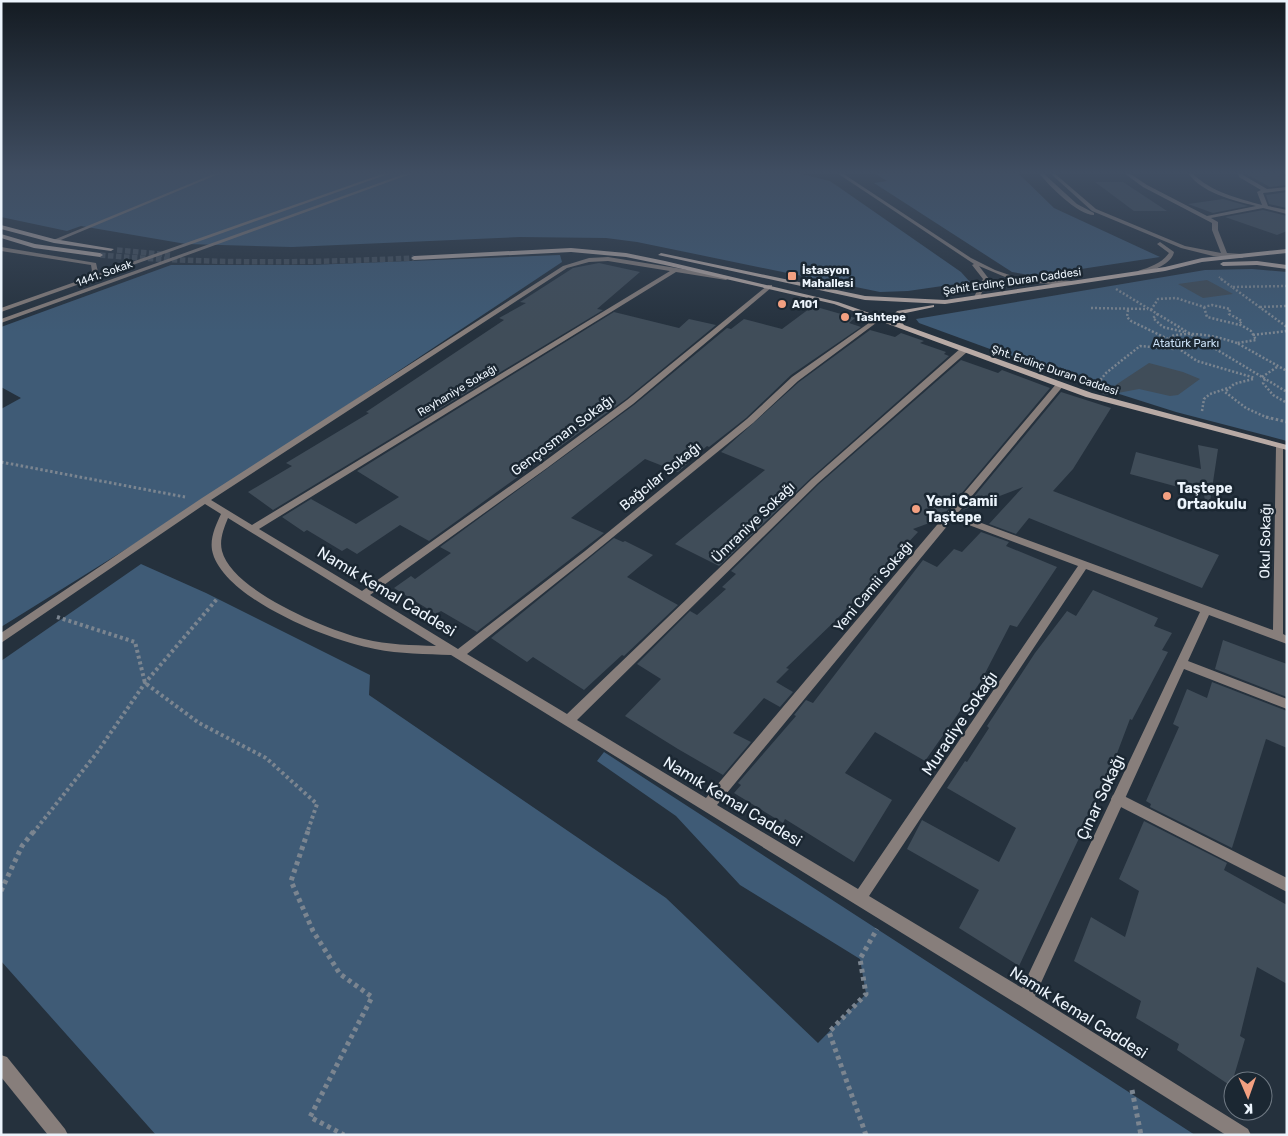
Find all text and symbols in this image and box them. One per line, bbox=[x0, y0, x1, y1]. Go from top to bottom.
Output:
street label: 1441. Sokak bbox=[74, 257, 134, 290]
place label: İstasyon Mahallesi bbox=[802, 264, 853, 290]
street label: Şehit Erdinç Duran Caddesi bbox=[942, 265, 1082, 298]
marker: İstasyon Mahallesi bbox=[786, 270, 798, 282]
marker: A101 bbox=[776, 298, 788, 310]
place label: A101 bbox=[792, 298, 818, 311]
marker: Tashtepe bbox=[839, 311, 851, 323]
place label: Tashtepe bbox=[855, 311, 906, 324]
park label: Atatürk Parkı bbox=[1153, 337, 1219, 350]
street label: Şht. Erdinç Duran Caddesi bbox=[990, 343, 1120, 398]
street label: Reyhaniye Sokağı bbox=[415, 362, 499, 419]
street label: Gençosman Sokağı bbox=[508, 391, 617, 480]
street label: Bağcılar Sokağı bbox=[616, 438, 704, 514]
street label: Ümraniye Sokağı bbox=[708, 478, 799, 566]
place label: Taştepe Ortaokulu bbox=[1177, 480, 1247, 513]
marker: Taştepe Ortaokulu bbox=[1161, 490, 1173, 502]
place label: Yeni Camii Taştepe bbox=[926, 493, 998, 526]
marker: Yeni Camii Taştepe bbox=[910, 503, 922, 515]
street label: Okul Sokağı bbox=[1256, 503, 1275, 579]
street label: Yeni Camii Sokağı bbox=[830, 537, 917, 635]
street label: Namık Kemal Caddesi bbox=[314, 542, 460, 640]
street label: Muradiye Sokağı bbox=[918, 668, 1001, 779]
street label: Çınar Sokağı bbox=[1072, 751, 1129, 843]
street label: Namık Kemal Caddesi bbox=[660, 752, 806, 850]
street label: Namık Kemal Caddesi bbox=[1006, 962, 1151, 1062]
north arrow bbox=[1223, 1071, 1273, 1121]
text: K bbox=[1243, 1100, 1253, 1117]

